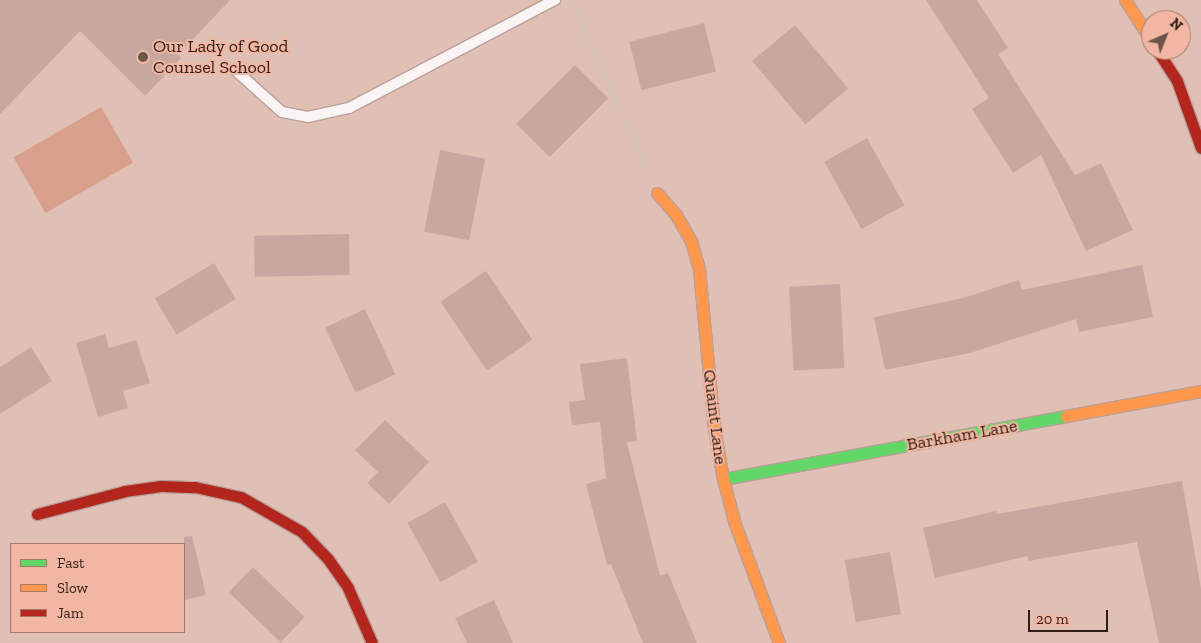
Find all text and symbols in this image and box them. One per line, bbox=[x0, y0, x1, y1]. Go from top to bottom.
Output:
north arrow bbox=[1141, 10, 1191, 60]
text: N bbox=[1166, 15, 1186, 34]
place label: Our Lady of Good Counsel School bbox=[153, 36, 289, 78]
marker: Our Lady of Good Counsel School bbox=[137, 51, 149, 63]
street label: Quaint Lane bbox=[698, 368, 732, 466]
street label: Barkham Lane bbox=[905, 415, 1019, 455]
legend bbox=[10, 543, 185, 633]
text: Fast bbox=[57, 554, 85, 572]
text: Slow bbox=[57, 579, 88, 597]
scale bar bbox=[1031, 600, 1111, 632]
text: Jam bbox=[57, 604, 84, 622]
text: 20 m bbox=[1036, 610, 1069, 628]

